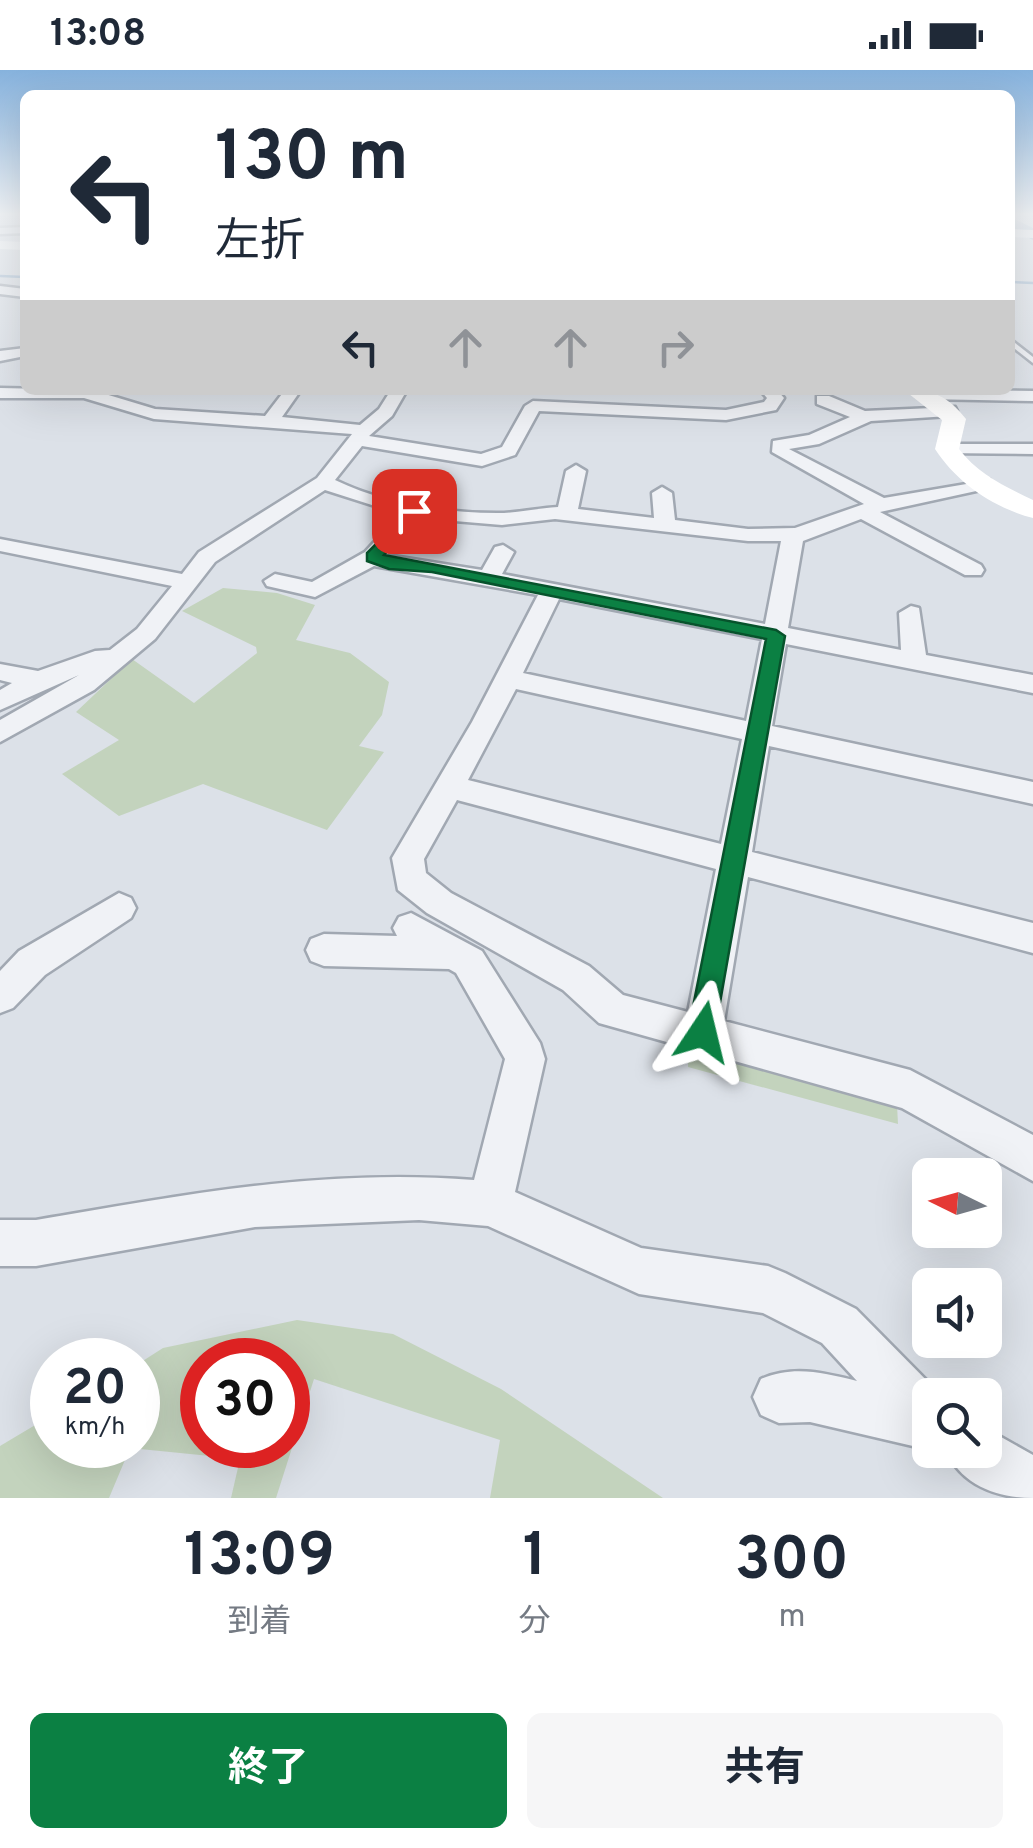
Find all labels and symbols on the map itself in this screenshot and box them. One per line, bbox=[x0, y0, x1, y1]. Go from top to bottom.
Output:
pin bbox=[372, 469, 457, 554]
position arrow bbox=[651, 980, 755, 1084]
north arrow bbox=[912, 1158, 1002, 1248]
speed limit sign: 30 bbox=[180, 1338, 310, 1468]

